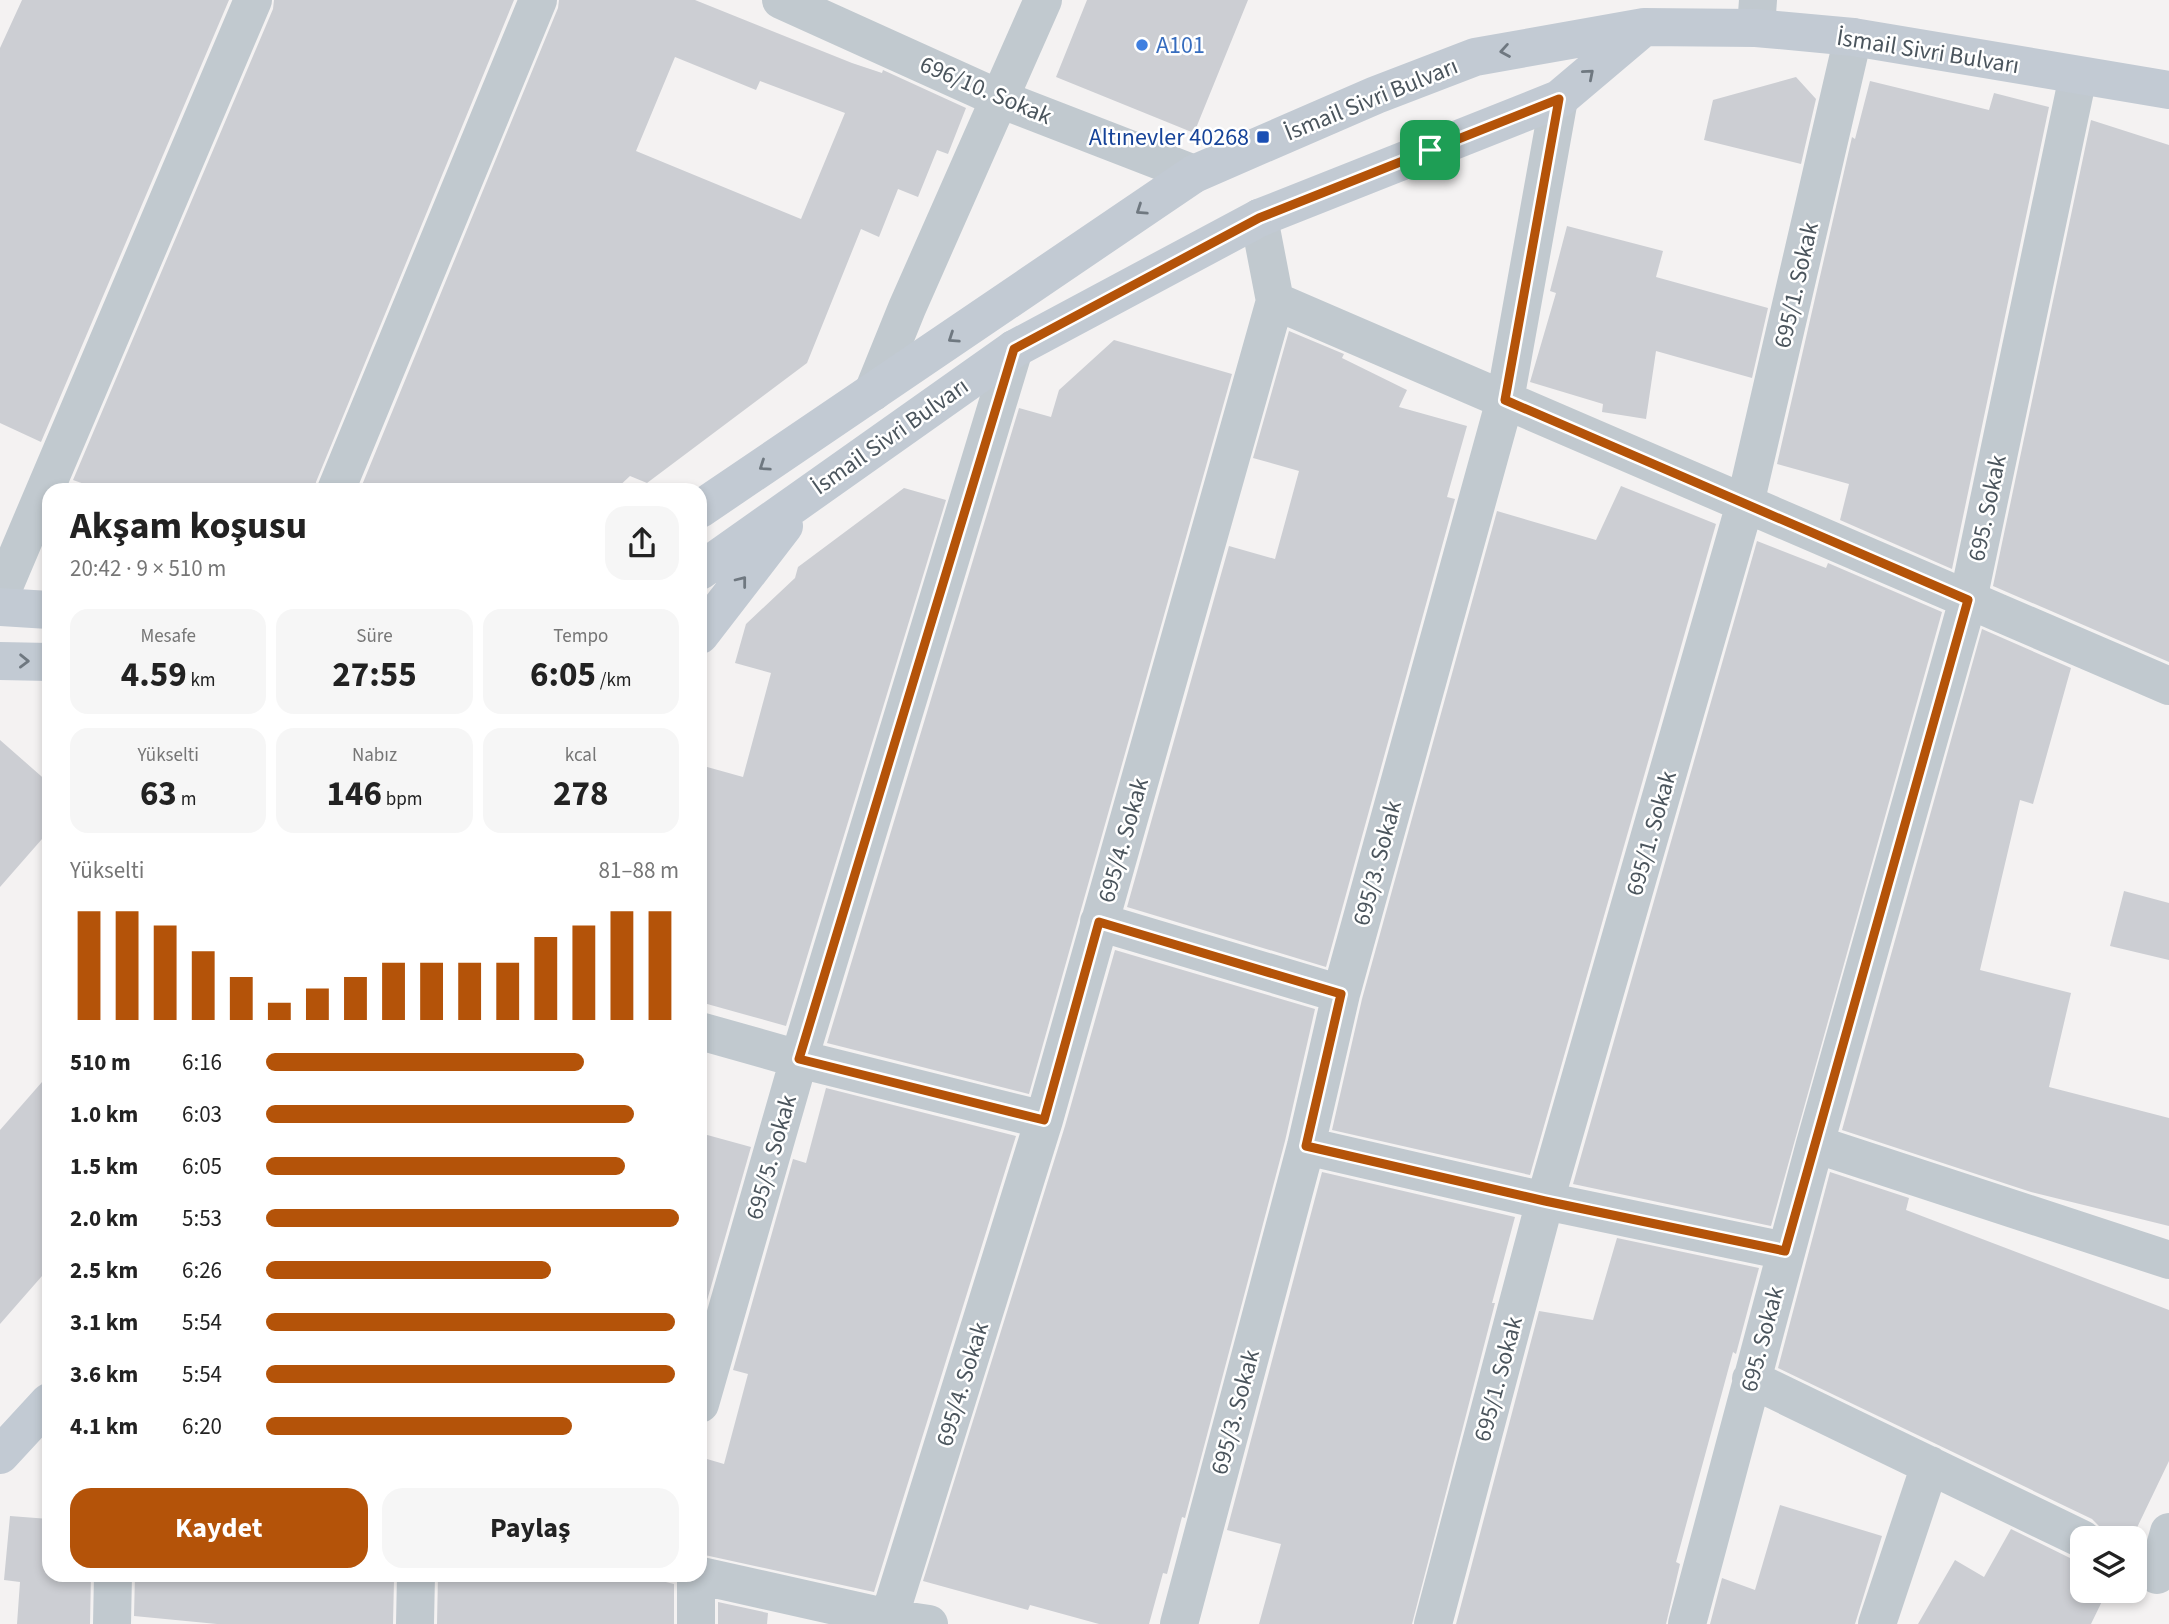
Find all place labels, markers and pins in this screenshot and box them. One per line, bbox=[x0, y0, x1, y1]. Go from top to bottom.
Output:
place label: A101 bbox=[1156, 28, 1205, 63]
marker: A101 bbox=[1134, 37, 1150, 53]
place label: Altınevler 40268 bbox=[1089, 120, 1249, 155]
pin bbox=[1400, 120, 1460, 180]
marker: Altınevler 40268 bbox=[1255, 129, 1271, 145]

